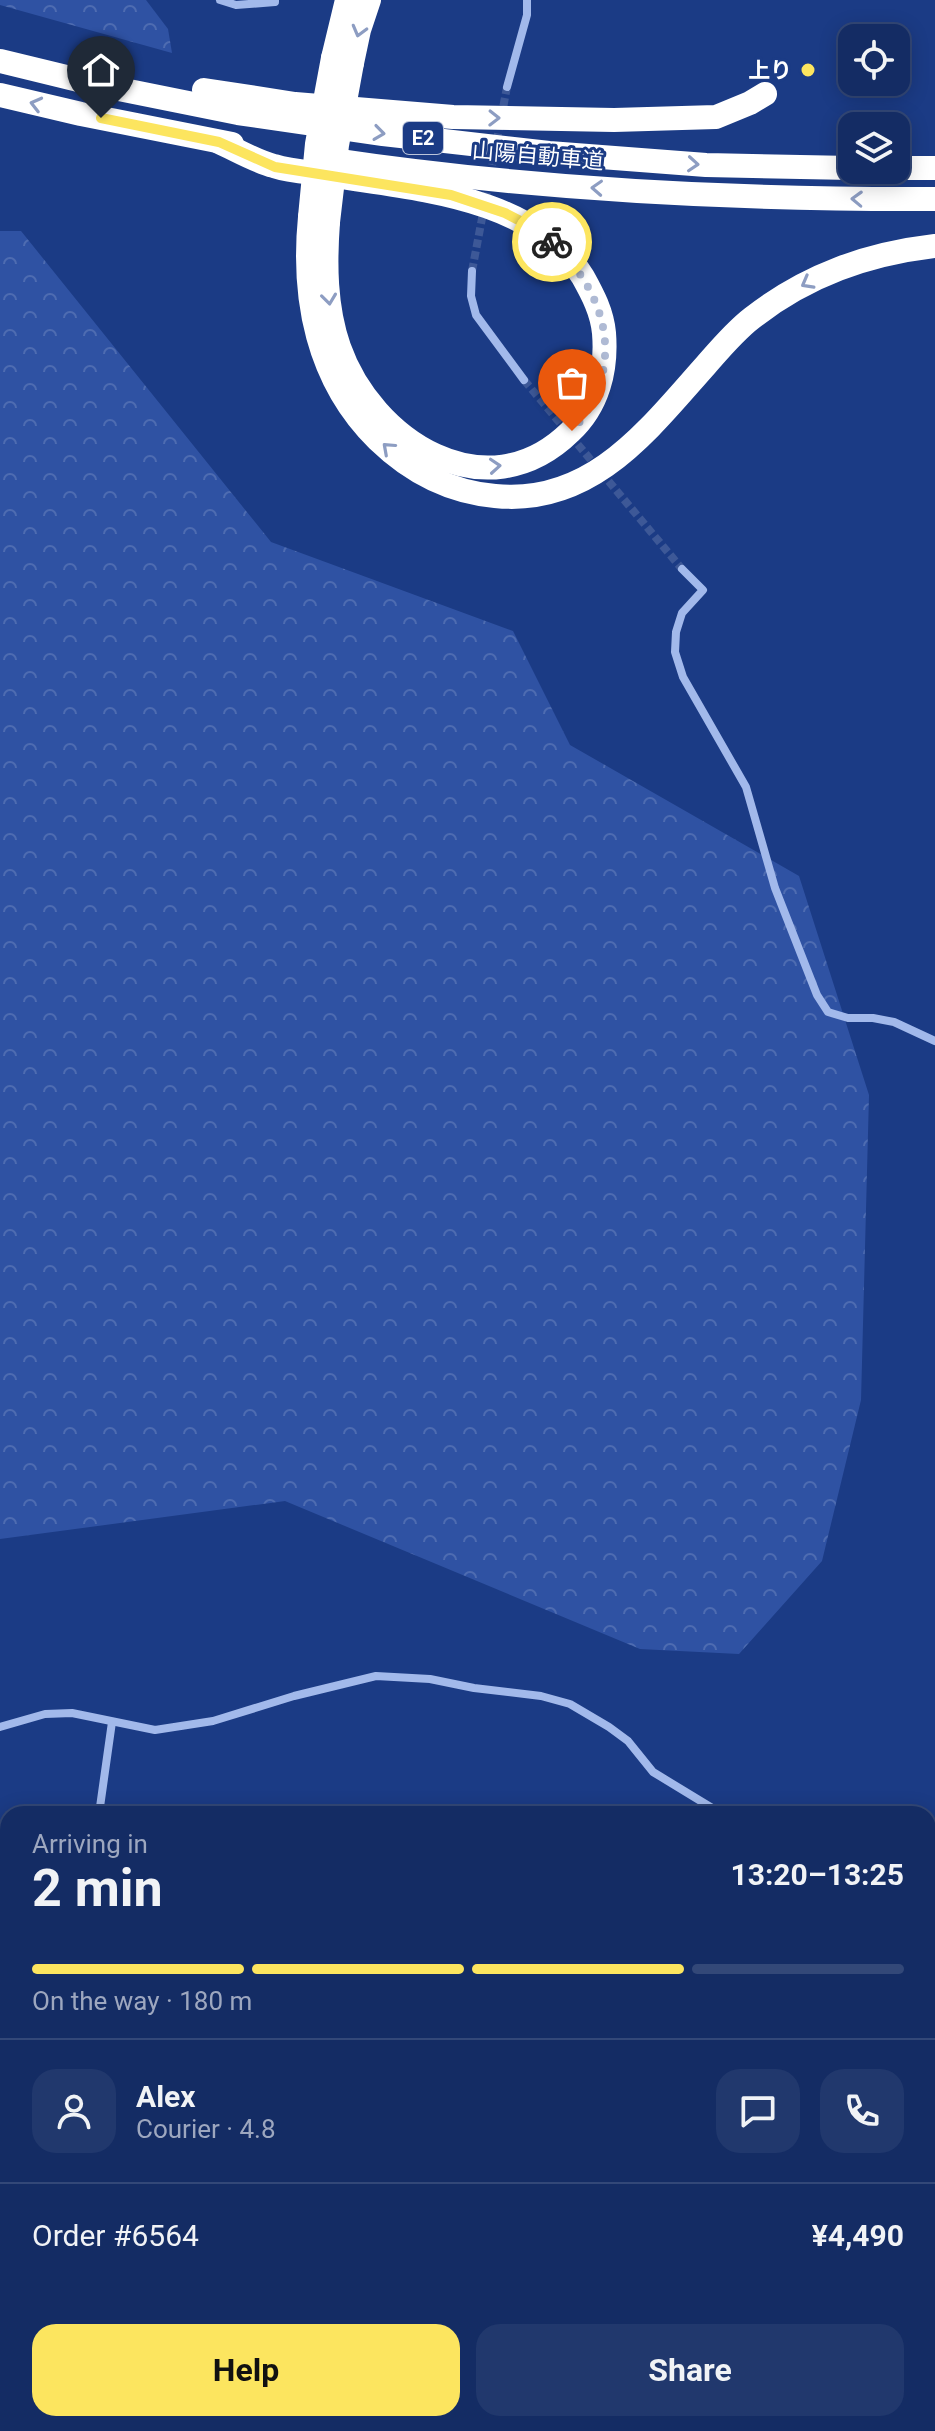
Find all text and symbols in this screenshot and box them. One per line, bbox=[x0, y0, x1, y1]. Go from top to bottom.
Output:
one-way arrow bbox=[352, 24, 369, 38]
map controls bbox=[838, 24, 910, 184]
button: locate bbox=[838, 24, 910, 96]
pin bbox=[67, 36, 135, 118]
icon: home bbox=[79, 48, 123, 92]
place label: 上り bbox=[748, 58, 792, 83]
marker: 上り bbox=[799, 61, 817, 79]
one-way arrow bbox=[30, 96, 44, 113]
one-way arrow bbox=[488, 109, 501, 126]
button: layers bbox=[838, 112, 910, 184]
road number: E2 bbox=[403, 122, 443, 154]
one-way arrow bbox=[372, 124, 386, 141]
street label: 山陽自動車道 bbox=[471, 138, 605, 174]
one-way arrow bbox=[687, 155, 700, 172]
one-way arrow bbox=[590, 180, 603, 197]
one-way arrow bbox=[850, 190, 863, 208]
courier bbox=[512, 202, 592, 282]
icon: bike bbox=[530, 220, 574, 264]
one-way arrow bbox=[801, 273, 816, 288]
one-way arrow bbox=[320, 293, 337, 306]
pin bbox=[538, 349, 606, 431]
icon: bag bbox=[550, 361, 594, 405]
one-way arrow bbox=[382, 444, 397, 458]
one-way arrow bbox=[489, 458, 502, 475]
text: Arriving in bbox=[32, 1829, 148, 1859]
text: 13:20–13:25 bbox=[730, 1857, 904, 1892]
text: 2 min bbox=[32, 1858, 163, 1919]
text: On the way · 180 m bbox=[32, 1986, 252, 2016]
button: person bbox=[32, 2069, 116, 2153]
button: chat bbox=[716, 2069, 800, 2153]
button: phone bbox=[820, 2069, 904, 2153]
text: Alex bbox=[136, 2079, 196, 2114]
text: Courier · 4.8 bbox=[136, 2114, 276, 2144]
text: Order #6564 bbox=[32, 2218, 199, 2253]
text: ¥4,490 bbox=[812, 2218, 904, 2253]
button: Help bbox=[32, 2324, 460, 2416]
button: Share bbox=[476, 2324, 904, 2416]

